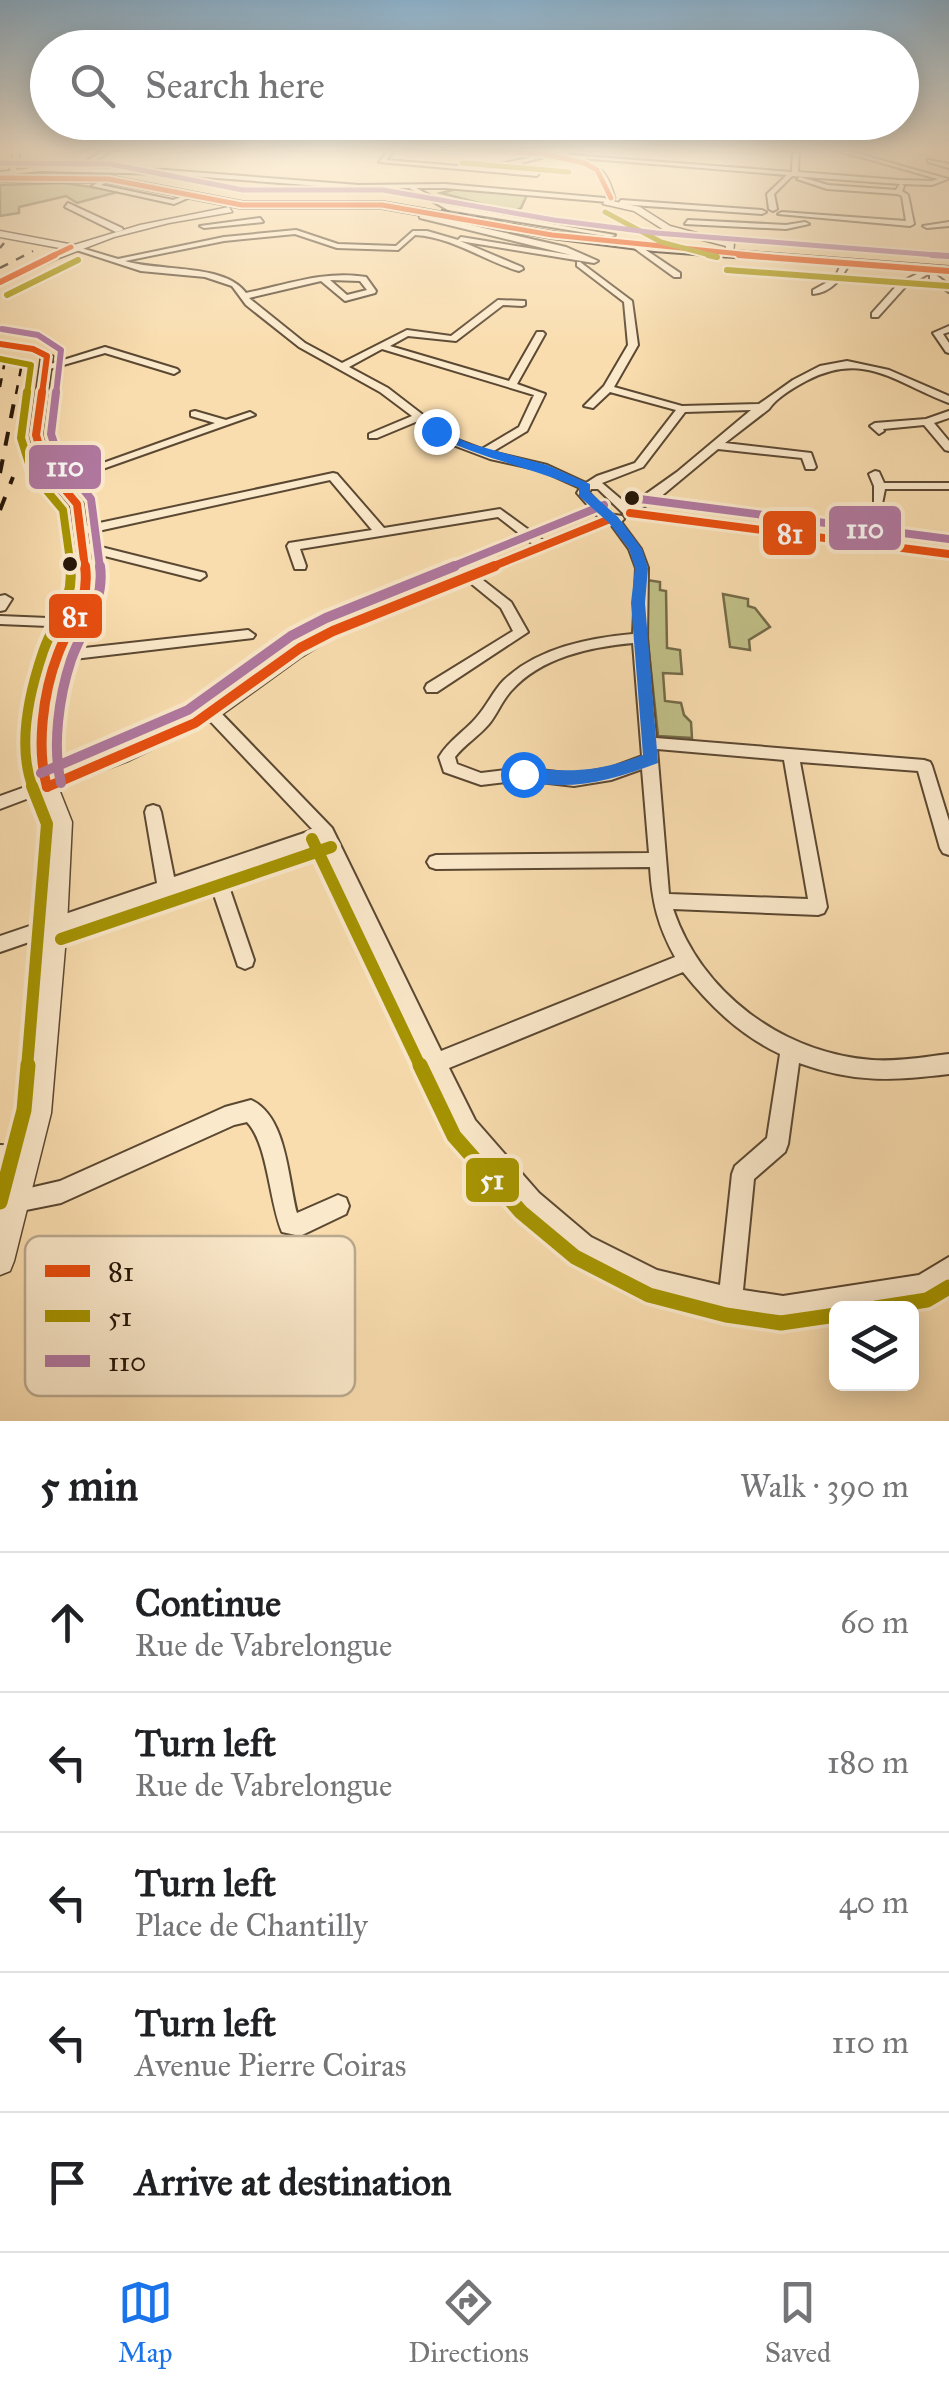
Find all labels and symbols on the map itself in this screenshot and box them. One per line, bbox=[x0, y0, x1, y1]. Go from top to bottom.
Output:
route end bbox=[414, 409, 460, 455]
line badge: 110 bbox=[27, 443, 103, 491]
text: 110 bbox=[46, 449, 84, 484]
unlabelled marker bbox=[622, 488, 642, 508]
line badge: 110 bbox=[827, 504, 903, 552]
line badge: 81 bbox=[761, 509, 818, 557]
text: 110 bbox=[846, 511, 884, 546]
text: 81 bbox=[777, 516, 803, 551]
unlabelled marker bbox=[60, 554, 80, 574]
line badge: 81 bbox=[47, 592, 104, 640]
text: 81 bbox=[62, 599, 88, 634]
route start bbox=[501, 752, 547, 798]
line badge: 51 bbox=[464, 1156, 521, 1204]
text: 51 bbox=[480, 1162, 504, 1197]
legend bbox=[25, 1236, 355, 1396]
text: 81 bbox=[108, 1254, 134, 1289]
text: 51 bbox=[108, 1299, 132, 1334]
text: 110 bbox=[108, 1344, 146, 1379]

